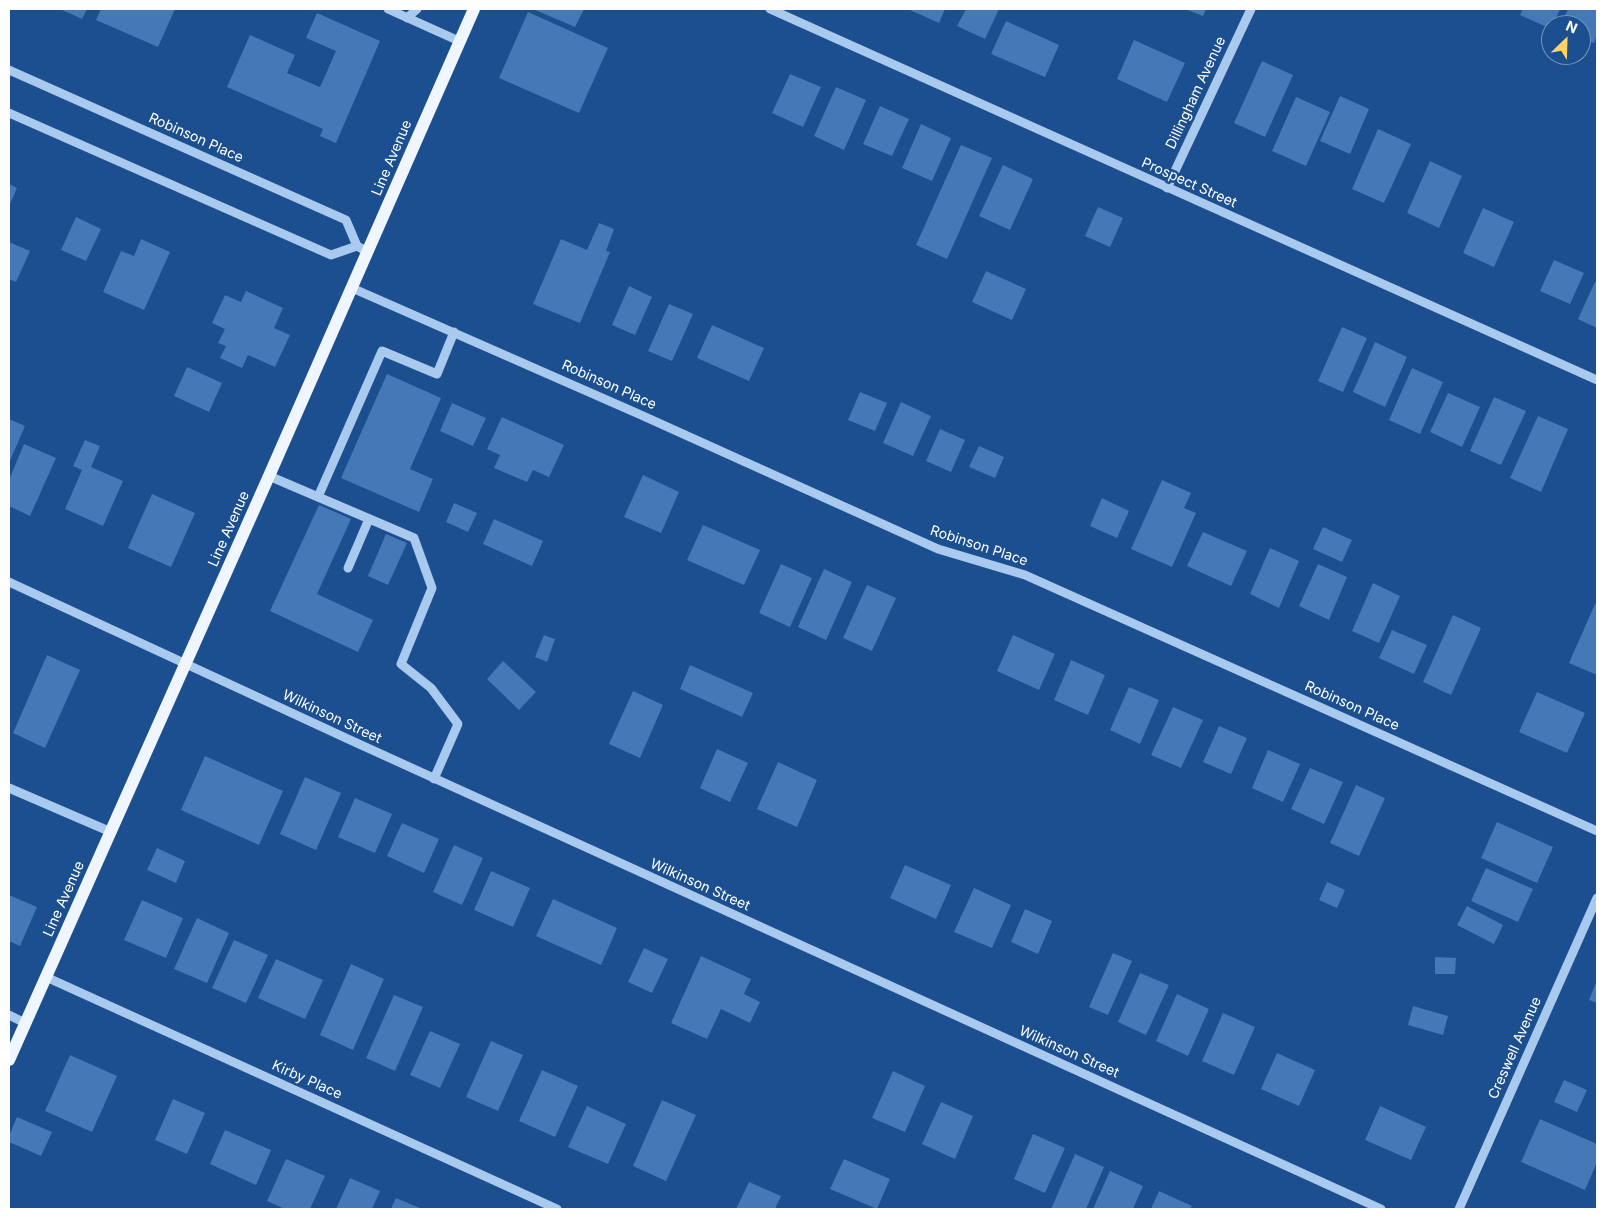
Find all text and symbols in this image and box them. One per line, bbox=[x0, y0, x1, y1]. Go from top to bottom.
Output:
north arrow bbox=[1541, 15, 1591, 65]
text: N bbox=[1564, 17, 1580, 37]
street label: Dillingham Avenue bbox=[1163, 34, 1229, 152]
street label: Robinson Place bbox=[146, 110, 246, 166]
street label: Line Avenue bbox=[368, 118, 416, 198]
street label: Prospect Street bbox=[1139, 154, 1239, 212]
street label: Robinson Place bbox=[559, 357, 659, 413]
street label: Line Avenue bbox=[205, 489, 253, 569]
street label: Robinson Place bbox=[928, 522, 1030, 570]
street label: Robinson Place bbox=[1302, 678, 1402, 734]
street label: Wilkinson Street bbox=[280, 687, 384, 747]
street label: Wilkinson Street bbox=[648, 855, 752, 915]
street label: Line Avenue bbox=[40, 859, 88, 939]
street label: Creswell Avenue bbox=[1485, 994, 1545, 1102]
street label: Wilkinson Street bbox=[1017, 1022, 1121, 1082]
street label: Kirby Place bbox=[269, 1057, 345, 1103]

